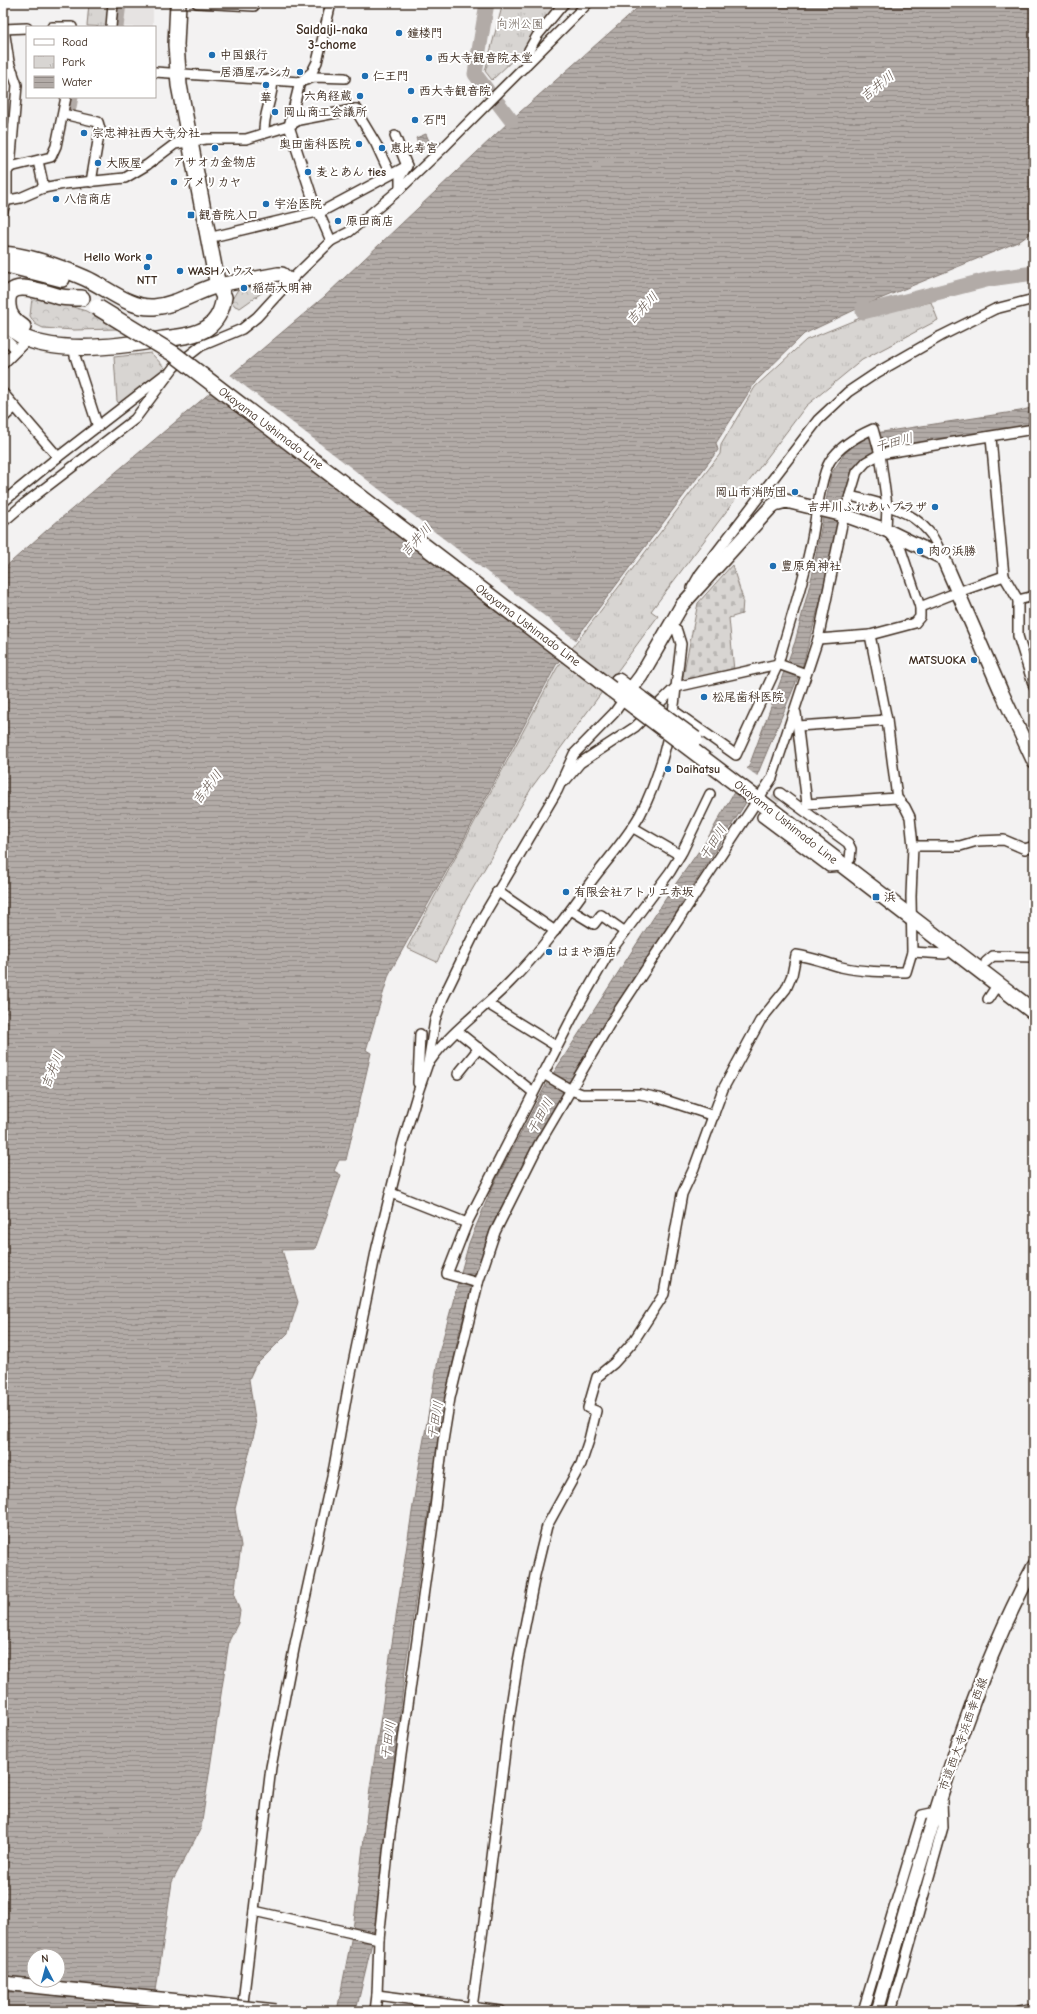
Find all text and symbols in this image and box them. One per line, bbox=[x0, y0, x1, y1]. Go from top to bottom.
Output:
park label: 向洲公園 bbox=[496, 17, 544, 31]
district label: Saidaiji-naka 3-chome bbox=[296, 22, 368, 52]
legend bbox=[26, 26, 156, 98]
place label: 鐘楼門 bbox=[407, 26, 443, 40]
marker: 鐘楼門 bbox=[394, 28, 404, 38]
text: Road bbox=[62, 35, 88, 49]
place label: 中国銀行 bbox=[220, 48, 268, 62]
marker: 中国銀行 bbox=[207, 50, 217, 60]
place label: 西大寺観音院本堂 bbox=[437, 51, 533, 65]
marker: 西大寺観音院本堂 bbox=[424, 53, 434, 63]
text: Park bbox=[62, 55, 85, 69]
place label: 居酒屋アシカ bbox=[220, 65, 292, 79]
marker: 居酒屋アシカ bbox=[295, 67, 305, 77]
water label: 吉井川 bbox=[857, 68, 897, 104]
place label: 仁王門 bbox=[373, 69, 409, 83]
marker: 仁王門 bbox=[360, 71, 370, 81]
text: Water bbox=[62, 75, 92, 89]
marker: 華 bbox=[261, 80, 271, 90]
place label: 西大寺観音院 bbox=[419, 84, 491, 98]
marker: 西大寺観音院 bbox=[406, 86, 416, 96]
place label: 六角経蔵 bbox=[304, 89, 352, 103]
place label: 華 bbox=[260, 91, 272, 105]
marker: 六角経蔵 bbox=[355, 91, 365, 101]
place label: 岡山商工会議所 bbox=[283, 105, 368, 119]
marker: 岡山商工会議所 bbox=[270, 107, 280, 117]
place label: 石門 bbox=[423, 113, 447, 127]
marker: 石門 bbox=[410, 115, 420, 125]
place label: 宗忠神社西大寺分社 bbox=[92, 126, 200, 140]
marker: 宗忠神社西大寺分社 bbox=[79, 128, 89, 138]
place label: 奥田歯科医院 bbox=[279, 137, 351, 151]
marker: 奥田歯科医院 bbox=[354, 139, 364, 149]
place label: 恵比寿宮 bbox=[390, 141, 438, 155]
marker: アサオカ金物店 bbox=[210, 143, 220, 153]
marker: 恵比寿宮 bbox=[377, 143, 387, 153]
place label: アサオカ金物店 bbox=[173, 155, 257, 169]
place label: 大阪屋 bbox=[106, 156, 142, 170]
marker: 大阪屋 bbox=[93, 158, 103, 168]
place label: 麦とあん ties bbox=[316, 165, 386, 179]
marker: 麦とあん ties bbox=[303, 167, 313, 177]
place label: アメリカヤ bbox=[182, 175, 242, 189]
marker: アメリカヤ bbox=[169, 177, 179, 187]
place label: 八信商店 bbox=[64, 192, 112, 206]
marker: 八信商店 bbox=[51, 194, 61, 204]
place label: 宇治医院 bbox=[274, 197, 322, 211]
marker: 宇治医院 bbox=[261, 199, 271, 209]
place label: 観音院入口 bbox=[199, 208, 259, 222]
marker: 観音院入口 bbox=[186, 210, 196, 220]
place label: 原田商店 bbox=[346, 214, 394, 228]
marker: 原田商店 bbox=[333, 216, 343, 226]
place label: Hello Work bbox=[84, 250, 141, 264]
marker: Hello Work bbox=[144, 252, 154, 262]
marker: NTT bbox=[142, 262, 152, 272]
place label: WASHハウス bbox=[188, 264, 254, 278]
marker: WASHハウス bbox=[175, 266, 185, 276]
place label: NTT bbox=[137, 273, 158, 287]
place label: 稲荷大明神 bbox=[252, 281, 312, 295]
marker: 稲荷大明神 bbox=[239, 283, 249, 293]
water label: 吉井川 bbox=[623, 289, 661, 327]
street label: Okayama Ushimado Line bbox=[216, 384, 326, 472]
water label: 干田川 bbox=[873, 430, 915, 454]
place label: 岡山市消防団 bbox=[715, 485, 787, 499]
marker: 岡山市消防団 bbox=[790, 487, 800, 497]
place label: 吉井川ふれあいプラザ bbox=[807, 500, 927, 514]
marker: 吉井川ふれあいプラザ bbox=[930, 502, 940, 512]
water label: 吉井川 bbox=[397, 520, 435, 560]
place label: 肉の浜勝 bbox=[928, 544, 976, 558]
marker: 肉の浜勝 bbox=[915, 546, 925, 556]
place label: 豊原角神社 bbox=[781, 559, 841, 573]
marker: 豊原角神社 bbox=[768, 561, 778, 571]
street label: Okayama Ushimado Line bbox=[473, 581, 583, 669]
place label: MATSUOKA bbox=[909, 653, 966, 667]
marker: MATSUOKA bbox=[969, 655, 979, 665]
place label: 松尾歯科医院 bbox=[712, 690, 784, 704]
marker: 松尾歯科医院 bbox=[699, 692, 709, 702]
place label: Daihatsu bbox=[676, 762, 720, 776]
marker: Daihatsu bbox=[663, 764, 673, 774]
water label: 吉井川 bbox=[189, 767, 225, 807]
street label: Okayama Ushimado Line bbox=[731, 777, 841, 867]
water label: 干田川 bbox=[696, 822, 730, 862]
place label: 有限会社アトリエ赤坂 bbox=[574, 885, 694, 899]
marker: 有限会社アトリエ赤坂 bbox=[561, 887, 571, 897]
place label: 浜 bbox=[884, 890, 896, 904]
marker: 浜 bbox=[871, 892, 881, 902]
place label: はまや酒店 bbox=[557, 945, 617, 959]
marker: はまや酒店 bbox=[544, 947, 554, 957]
water label: 吉井川 bbox=[38, 1049, 66, 1091]
water label: 干田川 bbox=[524, 1095, 556, 1137]
water label: 干田川 bbox=[424, 1399, 446, 1441]
street label: 市道西大寺浜西幸西線 bbox=[936, 1675, 990, 1793]
water label: 干田川 bbox=[378, 1720, 398, 1760]
north arrow bbox=[26, 1948, 66, 1988]
text: N bbox=[41, 1952, 49, 1965]

